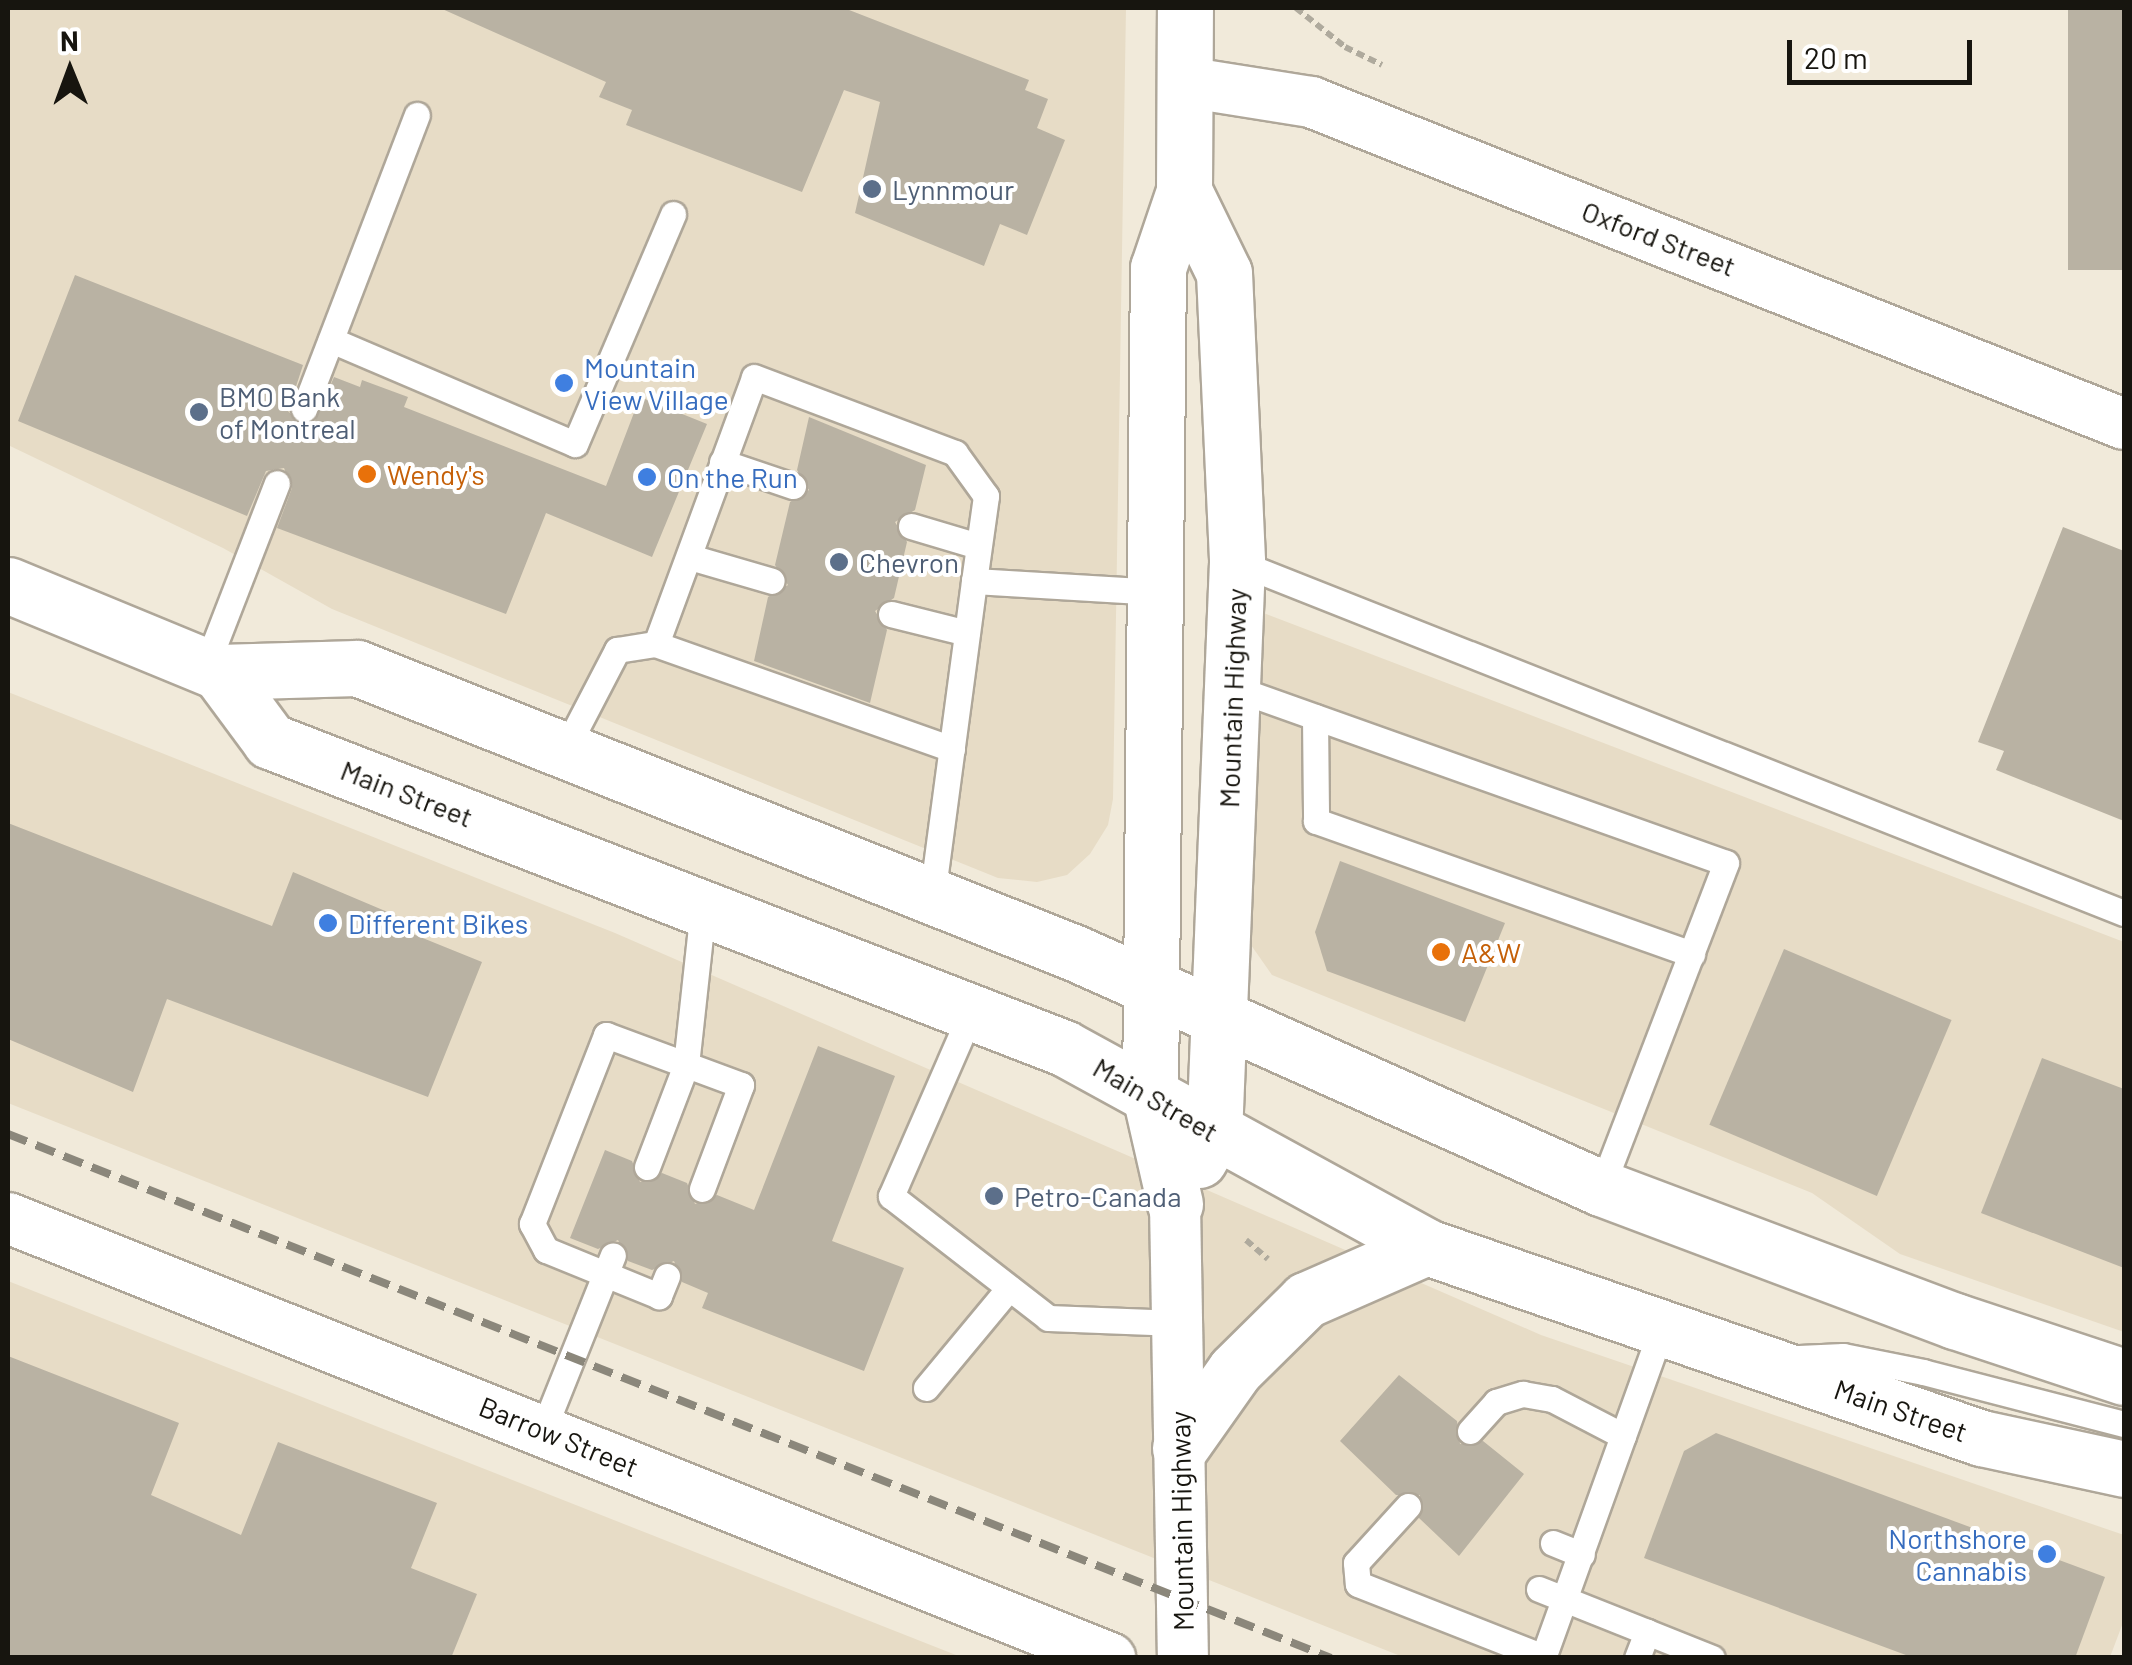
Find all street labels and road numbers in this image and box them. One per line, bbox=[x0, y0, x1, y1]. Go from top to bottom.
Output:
street label: Oxford Street bbox=[1577, 193, 1741, 283]
street label: Mountain Highway bbox=[1211, 588, 1253, 808]
street label: Main Street bbox=[336, 752, 478, 834]
street label: Main Street bbox=[1088, 1050, 1224, 1148]
street label: Main Street bbox=[1830, 1372, 1972, 1448]
street label: Barrow Street bbox=[474, 1389, 644, 1483]
street label: Mountain Highway bbox=[1162, 1411, 1200, 1631]

